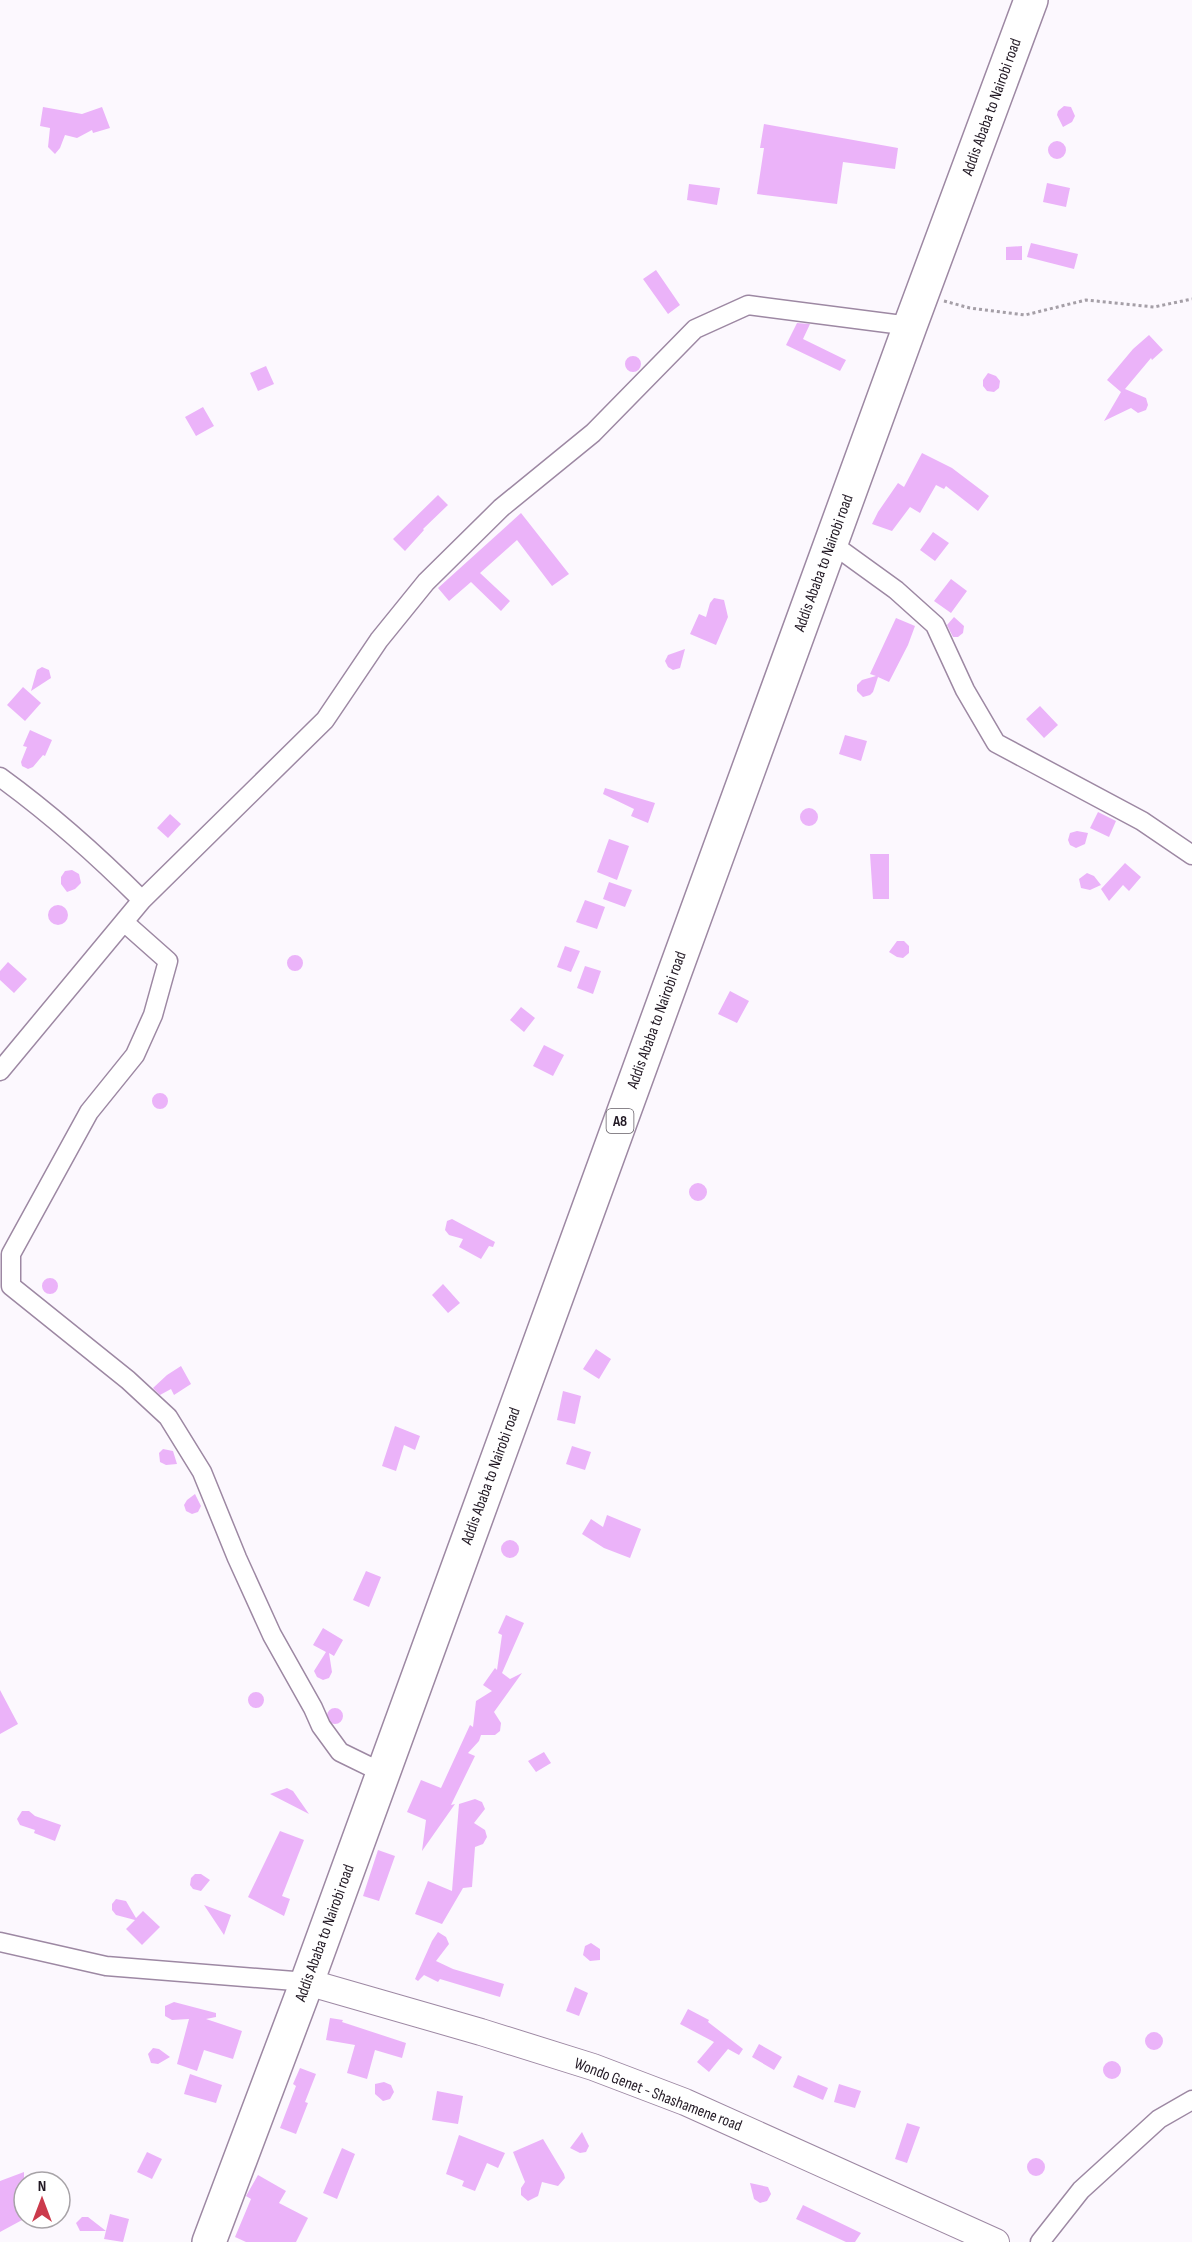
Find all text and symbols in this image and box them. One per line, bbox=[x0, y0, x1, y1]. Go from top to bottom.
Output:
street label: Addis Ababa to Nairobi road bbox=[958, 36, 1026, 179]
street label: Addis Ababa to Nairobi road bbox=[790, 492, 858, 635]
street label: Addis Ababa to Nairobi road bbox=[623, 949, 691, 1092]
road number: A8 bbox=[606, 1109, 634, 1133]
street label: Addis Ababa to Nairobi road bbox=[457, 1405, 525, 1548]
street label: Addis Ababa to Nairobi road bbox=[291, 1862, 359, 2005]
street label: Wondo Genet - Shashamene road bbox=[572, 2054, 744, 2136]
north arrow bbox=[12, 2170, 72, 2230]
text: N bbox=[38, 2177, 46, 2196]

